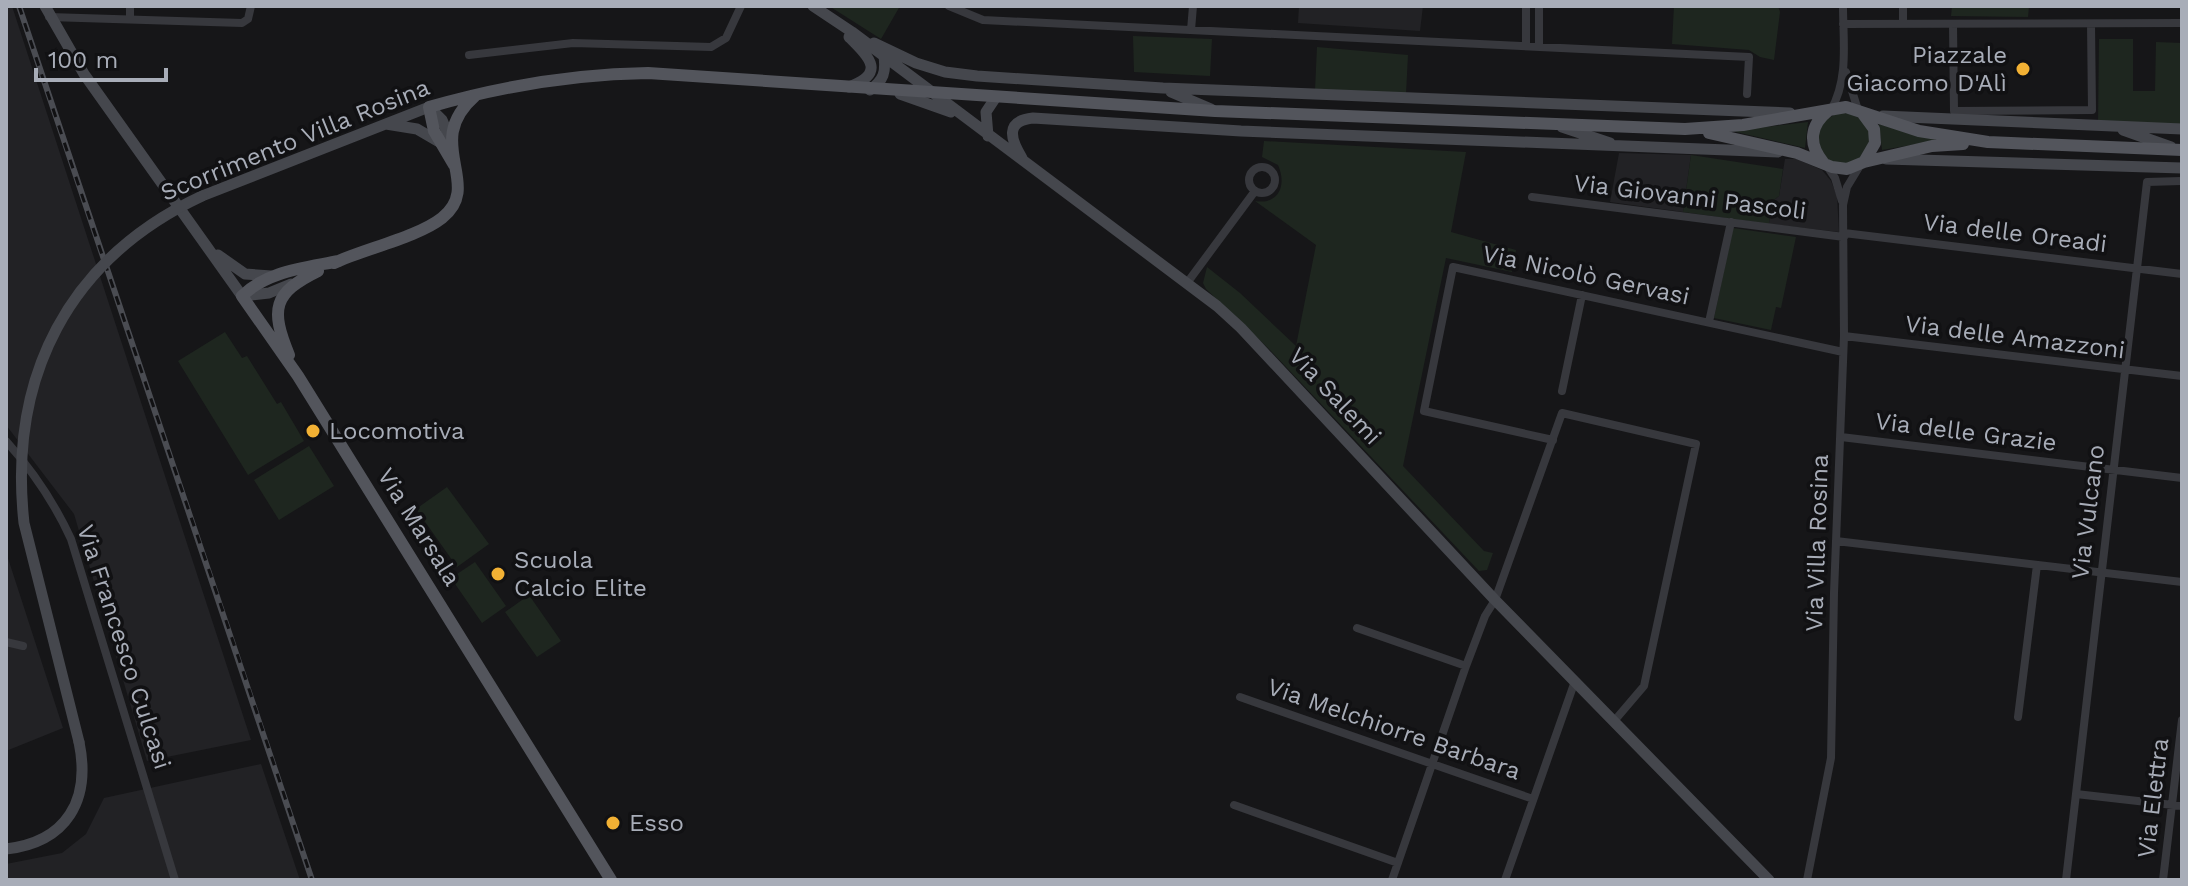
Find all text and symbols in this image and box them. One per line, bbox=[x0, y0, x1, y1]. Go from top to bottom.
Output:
scale bar bbox=[36, 32, 166, 82]
place label: Piazzale Giacomo D'Alì bbox=[1846, 41, 2007, 97]
text: 100 m bbox=[48, 46, 118, 74]
marker: Piazzale Giacomo D'Alì bbox=[2014, 60, 2032, 78]
street label: Scorrimento Villa Rosina bbox=[156, 73, 434, 207]
street label: Via Giovanni Pascoli bbox=[1572, 169, 1808, 225]
street label: Via delle Oreadi bbox=[1922, 208, 2108, 258]
street label: Via Nicolò Gervasi bbox=[1480, 239, 1692, 311]
street label: Via delle Amazzoni bbox=[1904, 310, 2126, 364]
street label: Via Salemi bbox=[1283, 342, 1387, 450]
street label: Via delle Grazie bbox=[1874, 407, 2058, 457]
place label: Locomotiva bbox=[329, 417, 464, 445]
marker: Locomotiva bbox=[304, 422, 322, 440]
street label: Via Vulcano bbox=[2066, 443, 2110, 581]
street label: Via Villa Rosina bbox=[1800, 454, 1834, 632]
street label: Via Marsala bbox=[372, 463, 466, 591]
street label: Via Francesco Culcasi bbox=[71, 521, 177, 773]
place label: Scuola Calcio Elite bbox=[514, 546, 647, 602]
marker: Scuola Calcio Elite bbox=[489, 565, 507, 583]
street label: Via Melchiorre Barbara bbox=[1264, 673, 1524, 785]
street label: Via Elettra bbox=[2132, 736, 2174, 860]
place label: Esso bbox=[629, 809, 684, 837]
marker: Esso bbox=[604, 814, 622, 832]

